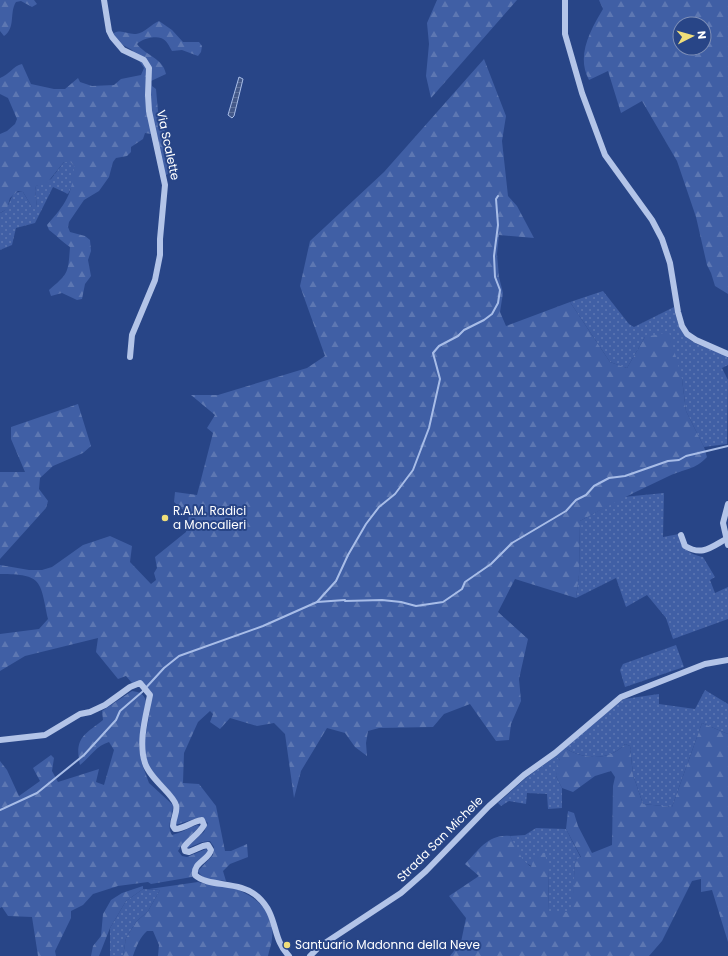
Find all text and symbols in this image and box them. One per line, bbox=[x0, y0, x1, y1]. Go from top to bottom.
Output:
north arrow bbox=[672, 16, 712, 56]
text: N bbox=[694, 30, 710, 40]
street label: Via Scalette bbox=[153, 108, 184, 182]
place label: R.A.M. Radici a Moncalieri bbox=[173, 502, 246, 533]
marker: R.A.M. Radici a Moncalieri bbox=[160, 513, 170, 523]
street label: Strada San Michele bbox=[393, 792, 487, 886]
place label: Santuario Madonna della Neve bbox=[295, 936, 480, 953]
marker: Santuario Madonna della Neve bbox=[282, 940, 292, 950]

